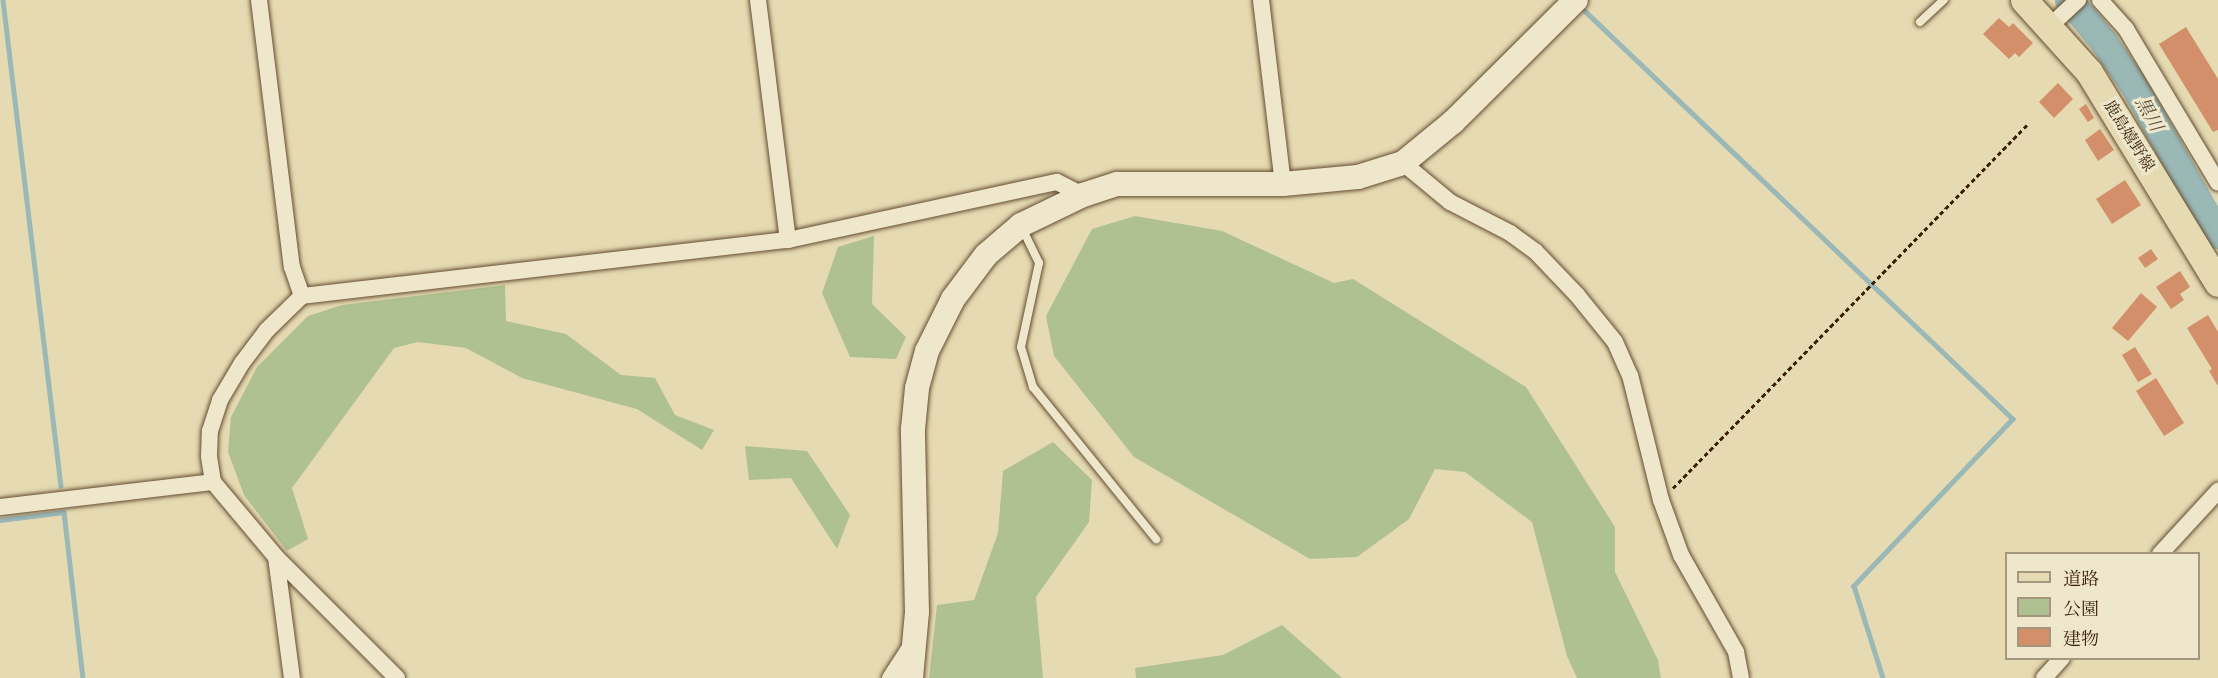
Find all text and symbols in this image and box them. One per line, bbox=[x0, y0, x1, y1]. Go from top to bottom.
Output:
water label: 黒川 bbox=[2131, 93, 2167, 135]
street label: 鹿島嬉野線 bbox=[2100, 97, 2158, 175]
legend bbox=[2005, 552, 2200, 660]
text: 道路 bbox=[2063, 567, 2099, 591]
text: 公園 bbox=[2063, 597, 2099, 621]
text: 建物 bbox=[2063, 627, 2099, 651]

